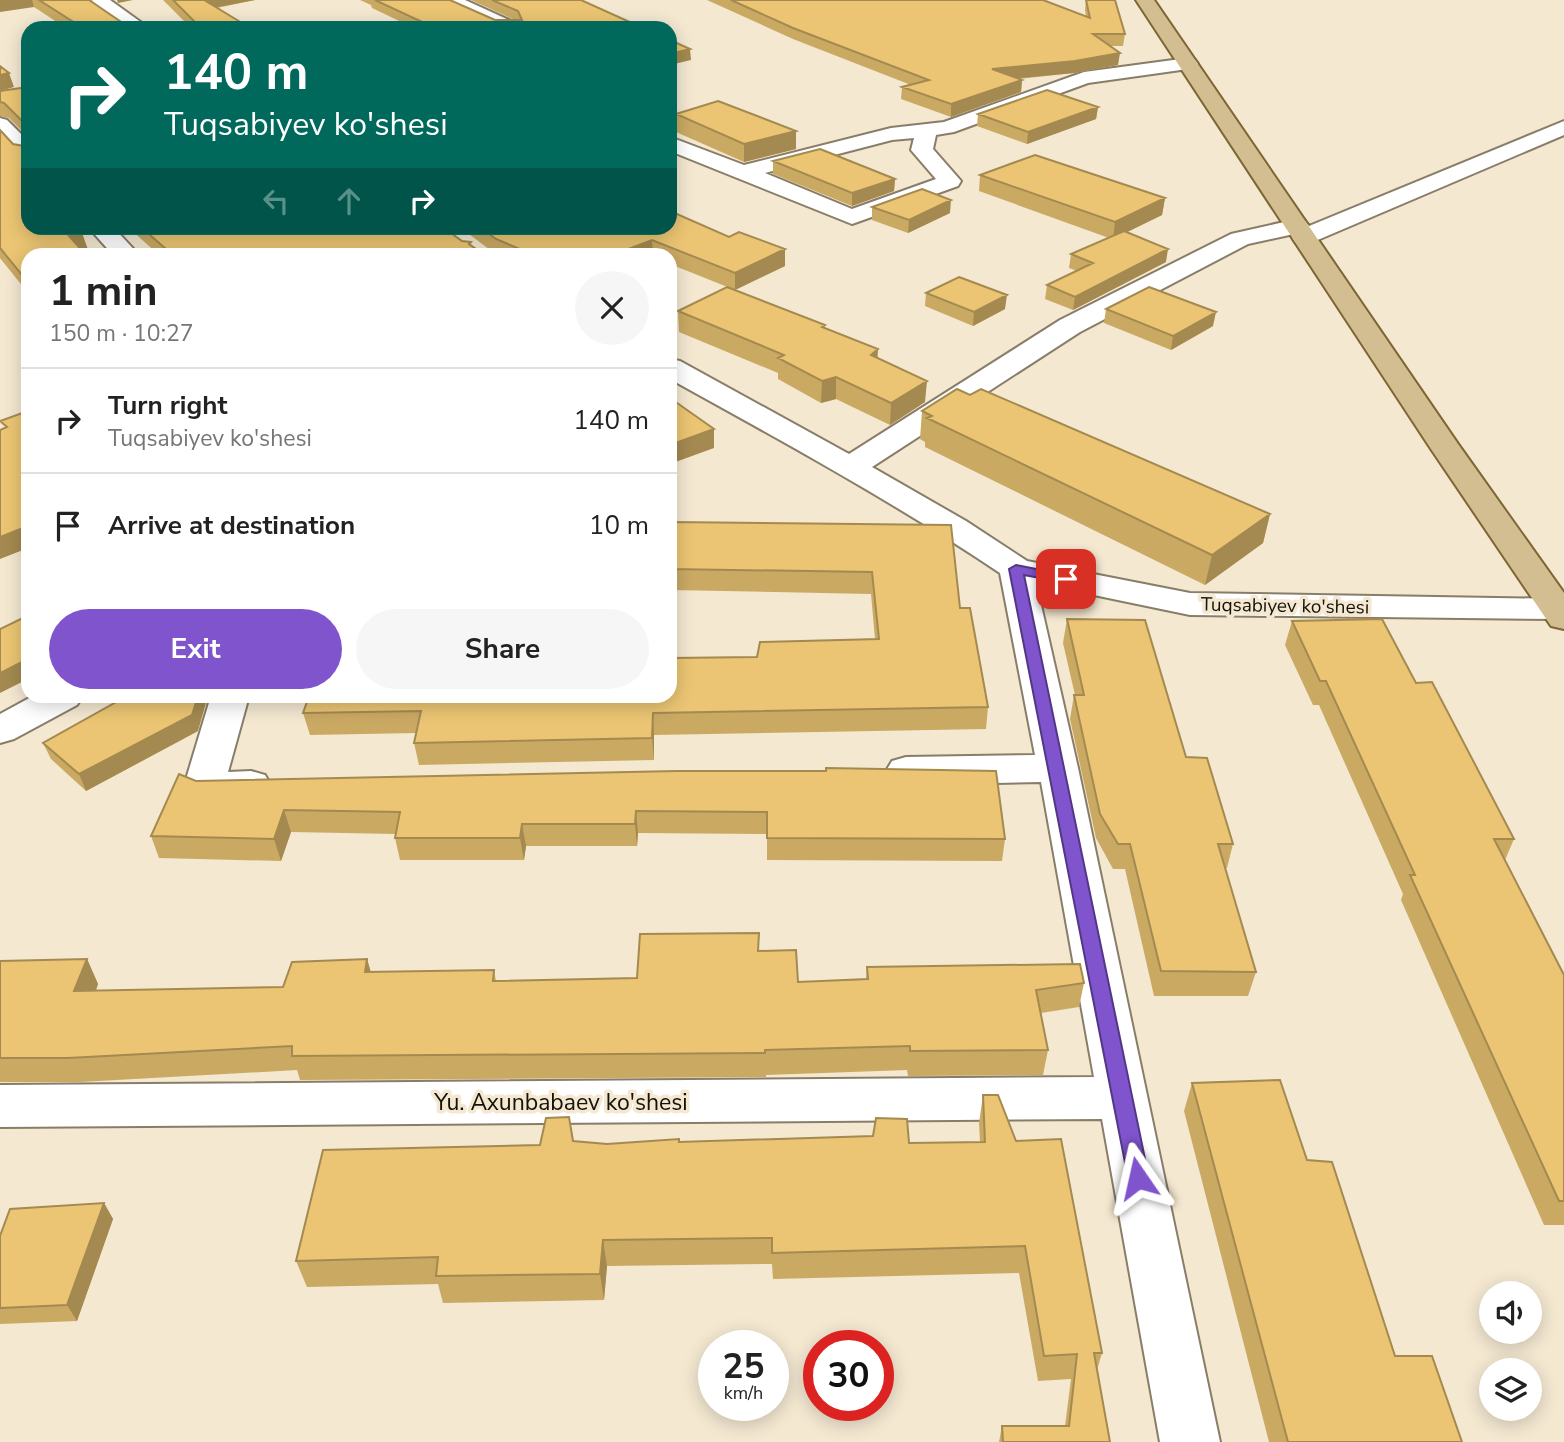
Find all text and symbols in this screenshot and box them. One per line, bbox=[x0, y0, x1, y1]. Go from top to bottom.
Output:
text: 140 m bbox=[164, 39, 308, 106]
icon: right bbox=[49, 49, 140, 140]
text: Tuqsabiyev ko'shesi bbox=[164, 103, 448, 146]
icon: left bbox=[257, 182, 295, 220]
icon: ahead bbox=[330, 182, 368, 220]
icon: right bbox=[403, 182, 441, 220]
text: 1 min bbox=[49, 263, 158, 320]
button: close bbox=[575, 271, 649, 345]
text: 150 m · 10:27 bbox=[49, 318, 194, 349]
text: Turn right bbox=[108, 388, 227, 423]
icon: right bbox=[49, 402, 87, 440]
text: 140 m bbox=[573, 403, 649, 438]
text: Tuqsabiyev ko'shesi bbox=[108, 423, 312, 454]
icon: arrive bbox=[49, 507, 87, 545]
text: Arrive at destination bbox=[108, 508, 355, 543]
text: 10 m bbox=[589, 508, 649, 543]
pin bbox=[1036, 549, 1096, 609]
icon: arrive bbox=[1047, 560, 1085, 598]
street label: Tuqsabiyev ko'shesi bbox=[1201, 592, 1369, 620]
button: Exit bbox=[49, 609, 342, 689]
button: Share bbox=[356, 609, 649, 689]
street label: Yu. Axunbabaev ko'shesi bbox=[433, 1087, 688, 1118]
position arrow bbox=[1101, 1141, 1175, 1215]
map controls bbox=[1479, 1281, 1542, 1421]
button: sound bbox=[1479, 1281, 1542, 1344]
speed limit sign: 30 bbox=[803, 1330, 894, 1421]
text: 25 bbox=[722, 1343, 765, 1390]
button: layers bbox=[1479, 1358, 1542, 1421]
text: km/h bbox=[724, 1381, 763, 1405]

